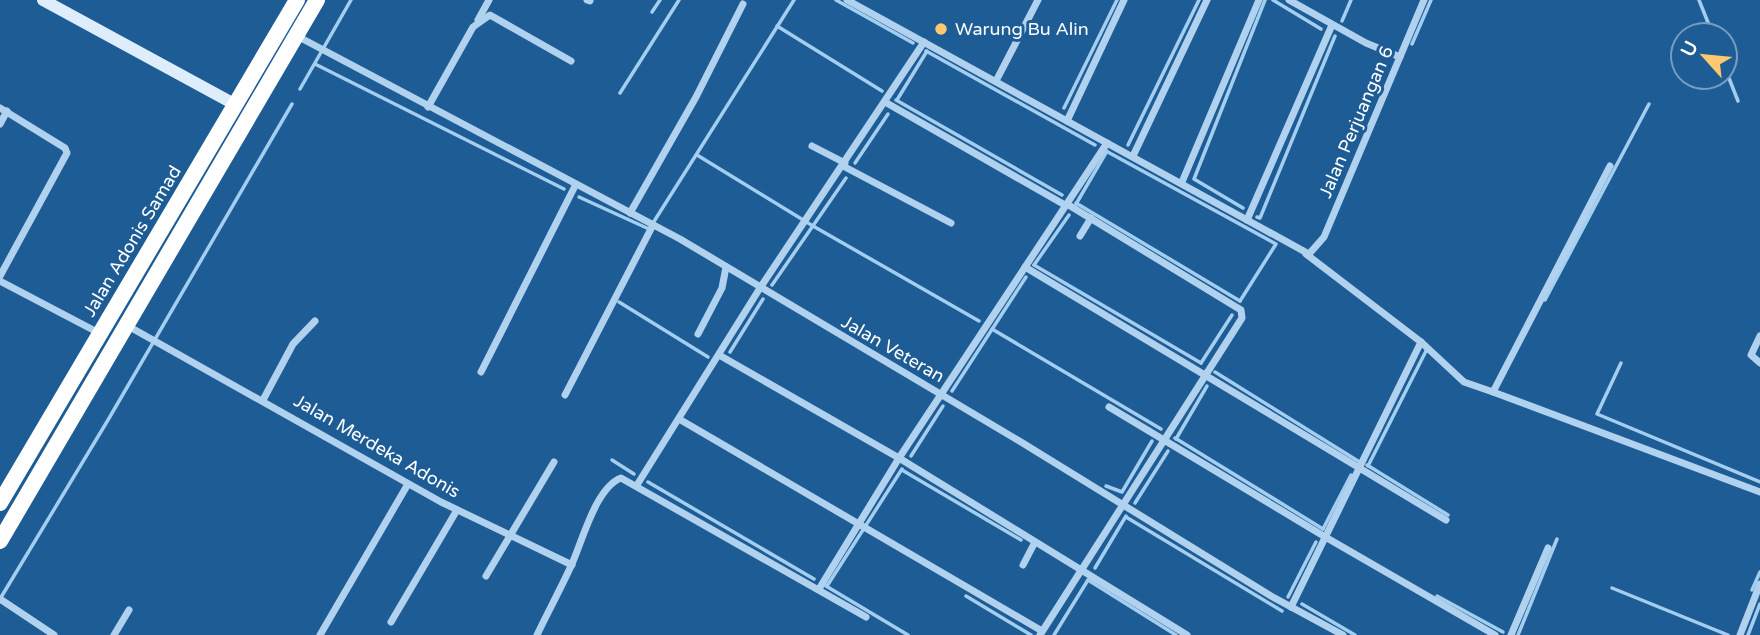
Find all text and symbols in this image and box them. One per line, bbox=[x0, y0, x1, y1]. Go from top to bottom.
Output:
place label: Warung Bu Alin bbox=[955, 18, 1089, 40]
marker: Warung Bu Alin bbox=[933, 21, 949, 37]
north arrow bbox=[1669, 21, 1739, 91]
text: U bbox=[1677, 37, 1703, 60]
street label: Jalan Perjuangan 6 bbox=[1314, 43, 1398, 201]
street label: Jalan Adonis Samad bbox=[78, 162, 186, 320]
street label: Jalan Veteran bbox=[838, 311, 948, 387]
street label: Jalan Merdeka Adonis bbox=[290, 389, 464, 503]

